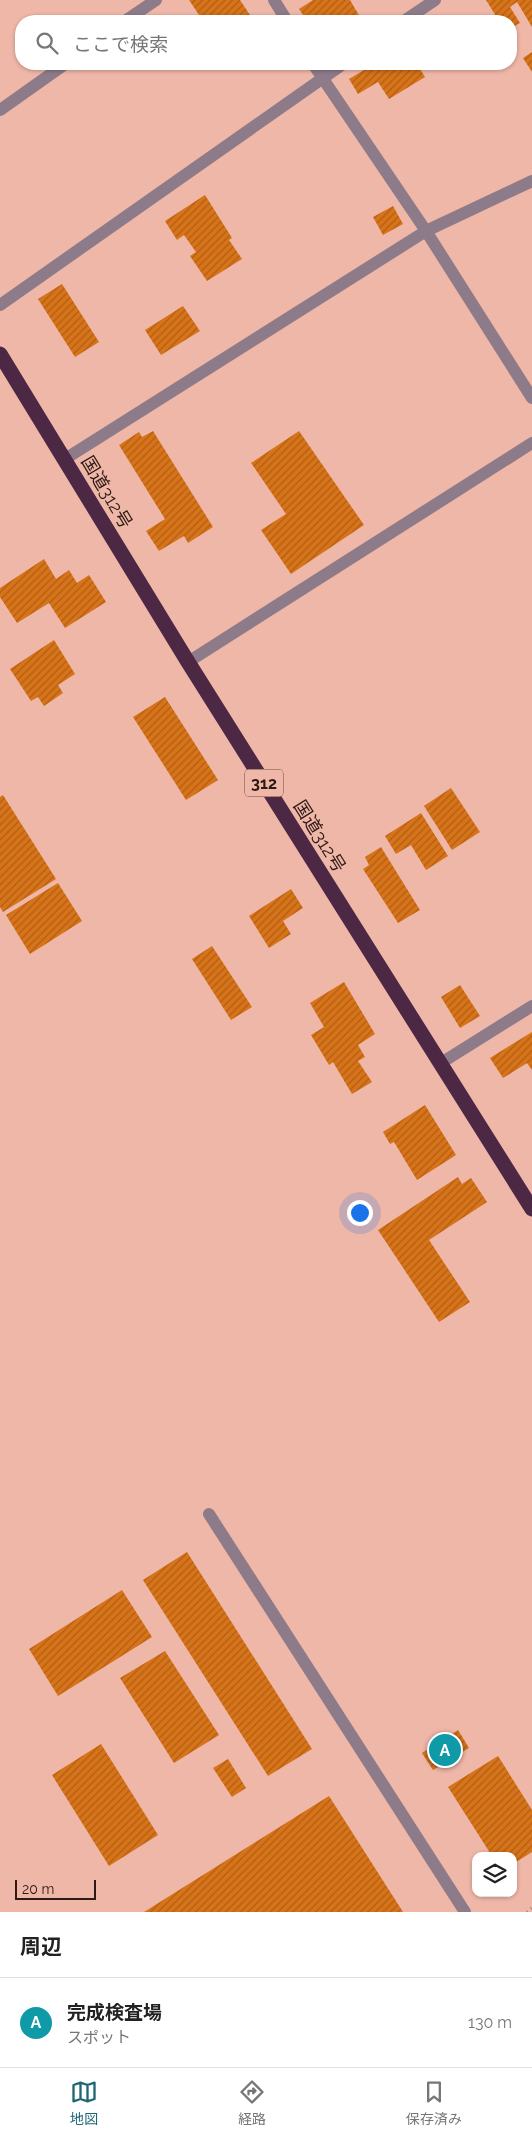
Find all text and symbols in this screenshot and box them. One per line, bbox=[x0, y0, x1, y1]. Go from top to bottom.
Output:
search box bbox=[15, 15, 517, 70]
icon: search bbox=[33, 29, 61, 57]
text: ここで検索 bbox=[73, 33, 168, 55]
street label: 国道312号 bbox=[77, 452, 137, 532]
road number: 312 bbox=[245, 770, 283, 796]
street label: 国道312号 bbox=[290, 796, 350, 876]
your location bbox=[347, 1200, 373, 1226]
pin: A bbox=[429, 1731, 461, 1769]
map controls bbox=[472, 1852, 517, 1897]
button: layers bbox=[472, 1852, 517, 1897]
scale bar bbox=[15, 1877, 96, 1900]
text: 20 m bbox=[22, 1881, 54, 1897]
text: 周辺 bbox=[20, 1934, 62, 1959]
text: 完成検査場 bbox=[67, 2001, 162, 2023]
text: A bbox=[31, 2013, 41, 2032]
text: 130 m bbox=[468, 2013, 512, 2032]
text: スポット bbox=[67, 2028, 131, 2047]
tab: 地図 bbox=[70, 2078, 98, 2128]
tab: 経路 bbox=[238, 2078, 266, 2128]
tab: 保存済み bbox=[406, 2078, 462, 2128]

